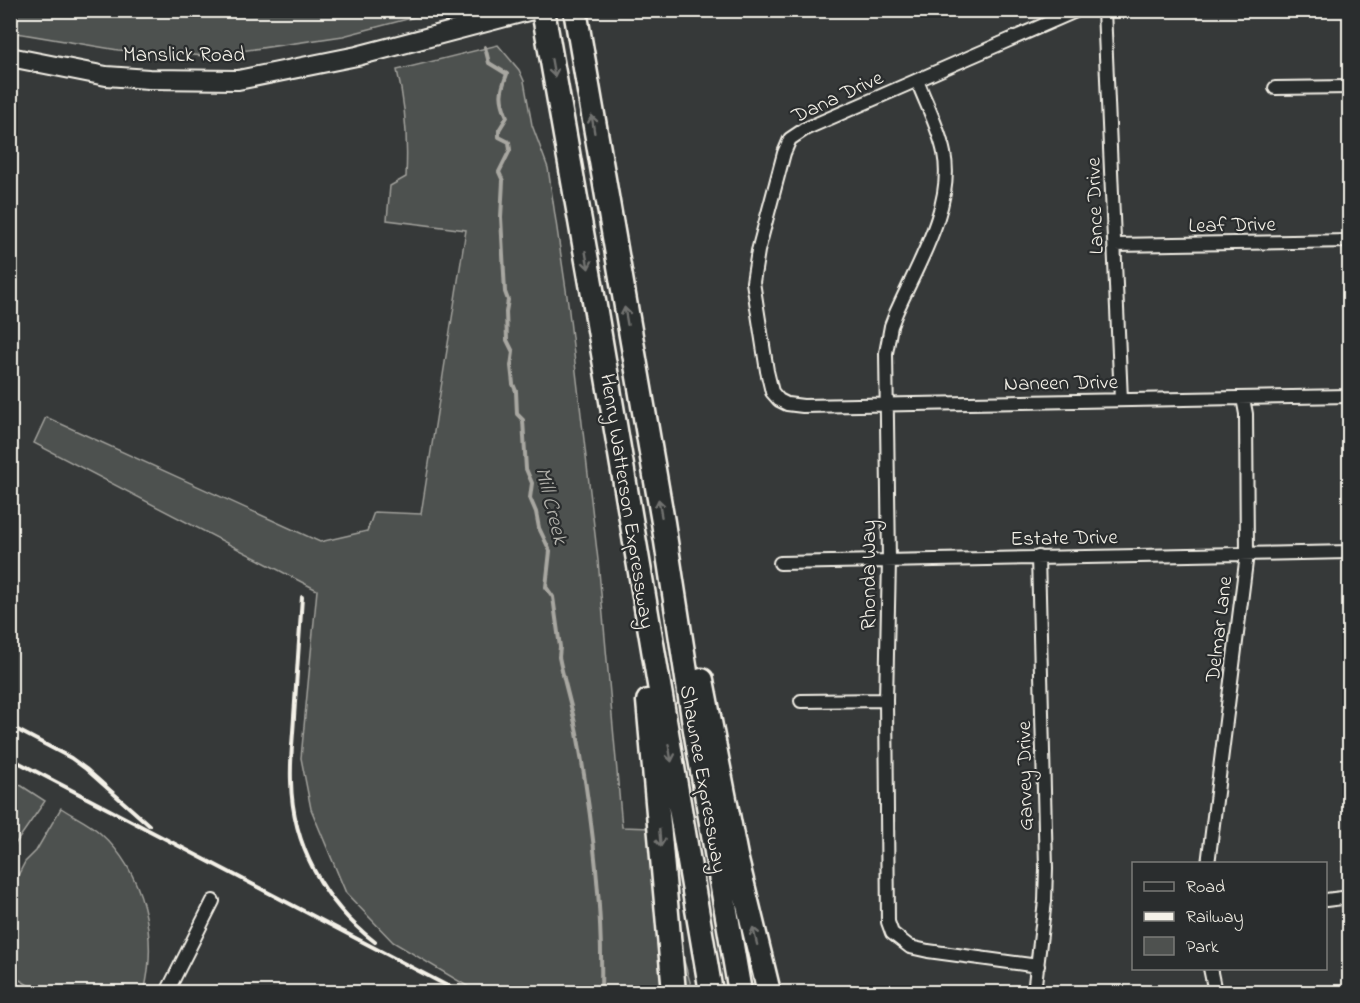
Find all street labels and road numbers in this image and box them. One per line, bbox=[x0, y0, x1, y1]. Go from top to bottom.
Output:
street label: Manslick Road bbox=[123, 41, 245, 71]
street label: Dana Drive bbox=[786, 63, 889, 132]
street label: Lance Drive bbox=[1079, 156, 1113, 255]
street label: Leaf Drive bbox=[1188, 210, 1277, 242]
street label: Naneen Drive bbox=[1004, 368, 1119, 400]
street label: Henry Watterson Expressway bbox=[589, 372, 661, 631]
street label: Rhonda Way bbox=[855, 520, 887, 630]
street label: Estate Drive bbox=[1010, 523, 1119, 555]
street label: Delmar Lane bbox=[1198, 574, 1241, 685]
street label: Shawnee Expressway bbox=[669, 683, 733, 876]
street label: Garvey Drive bbox=[1010, 720, 1044, 831]

